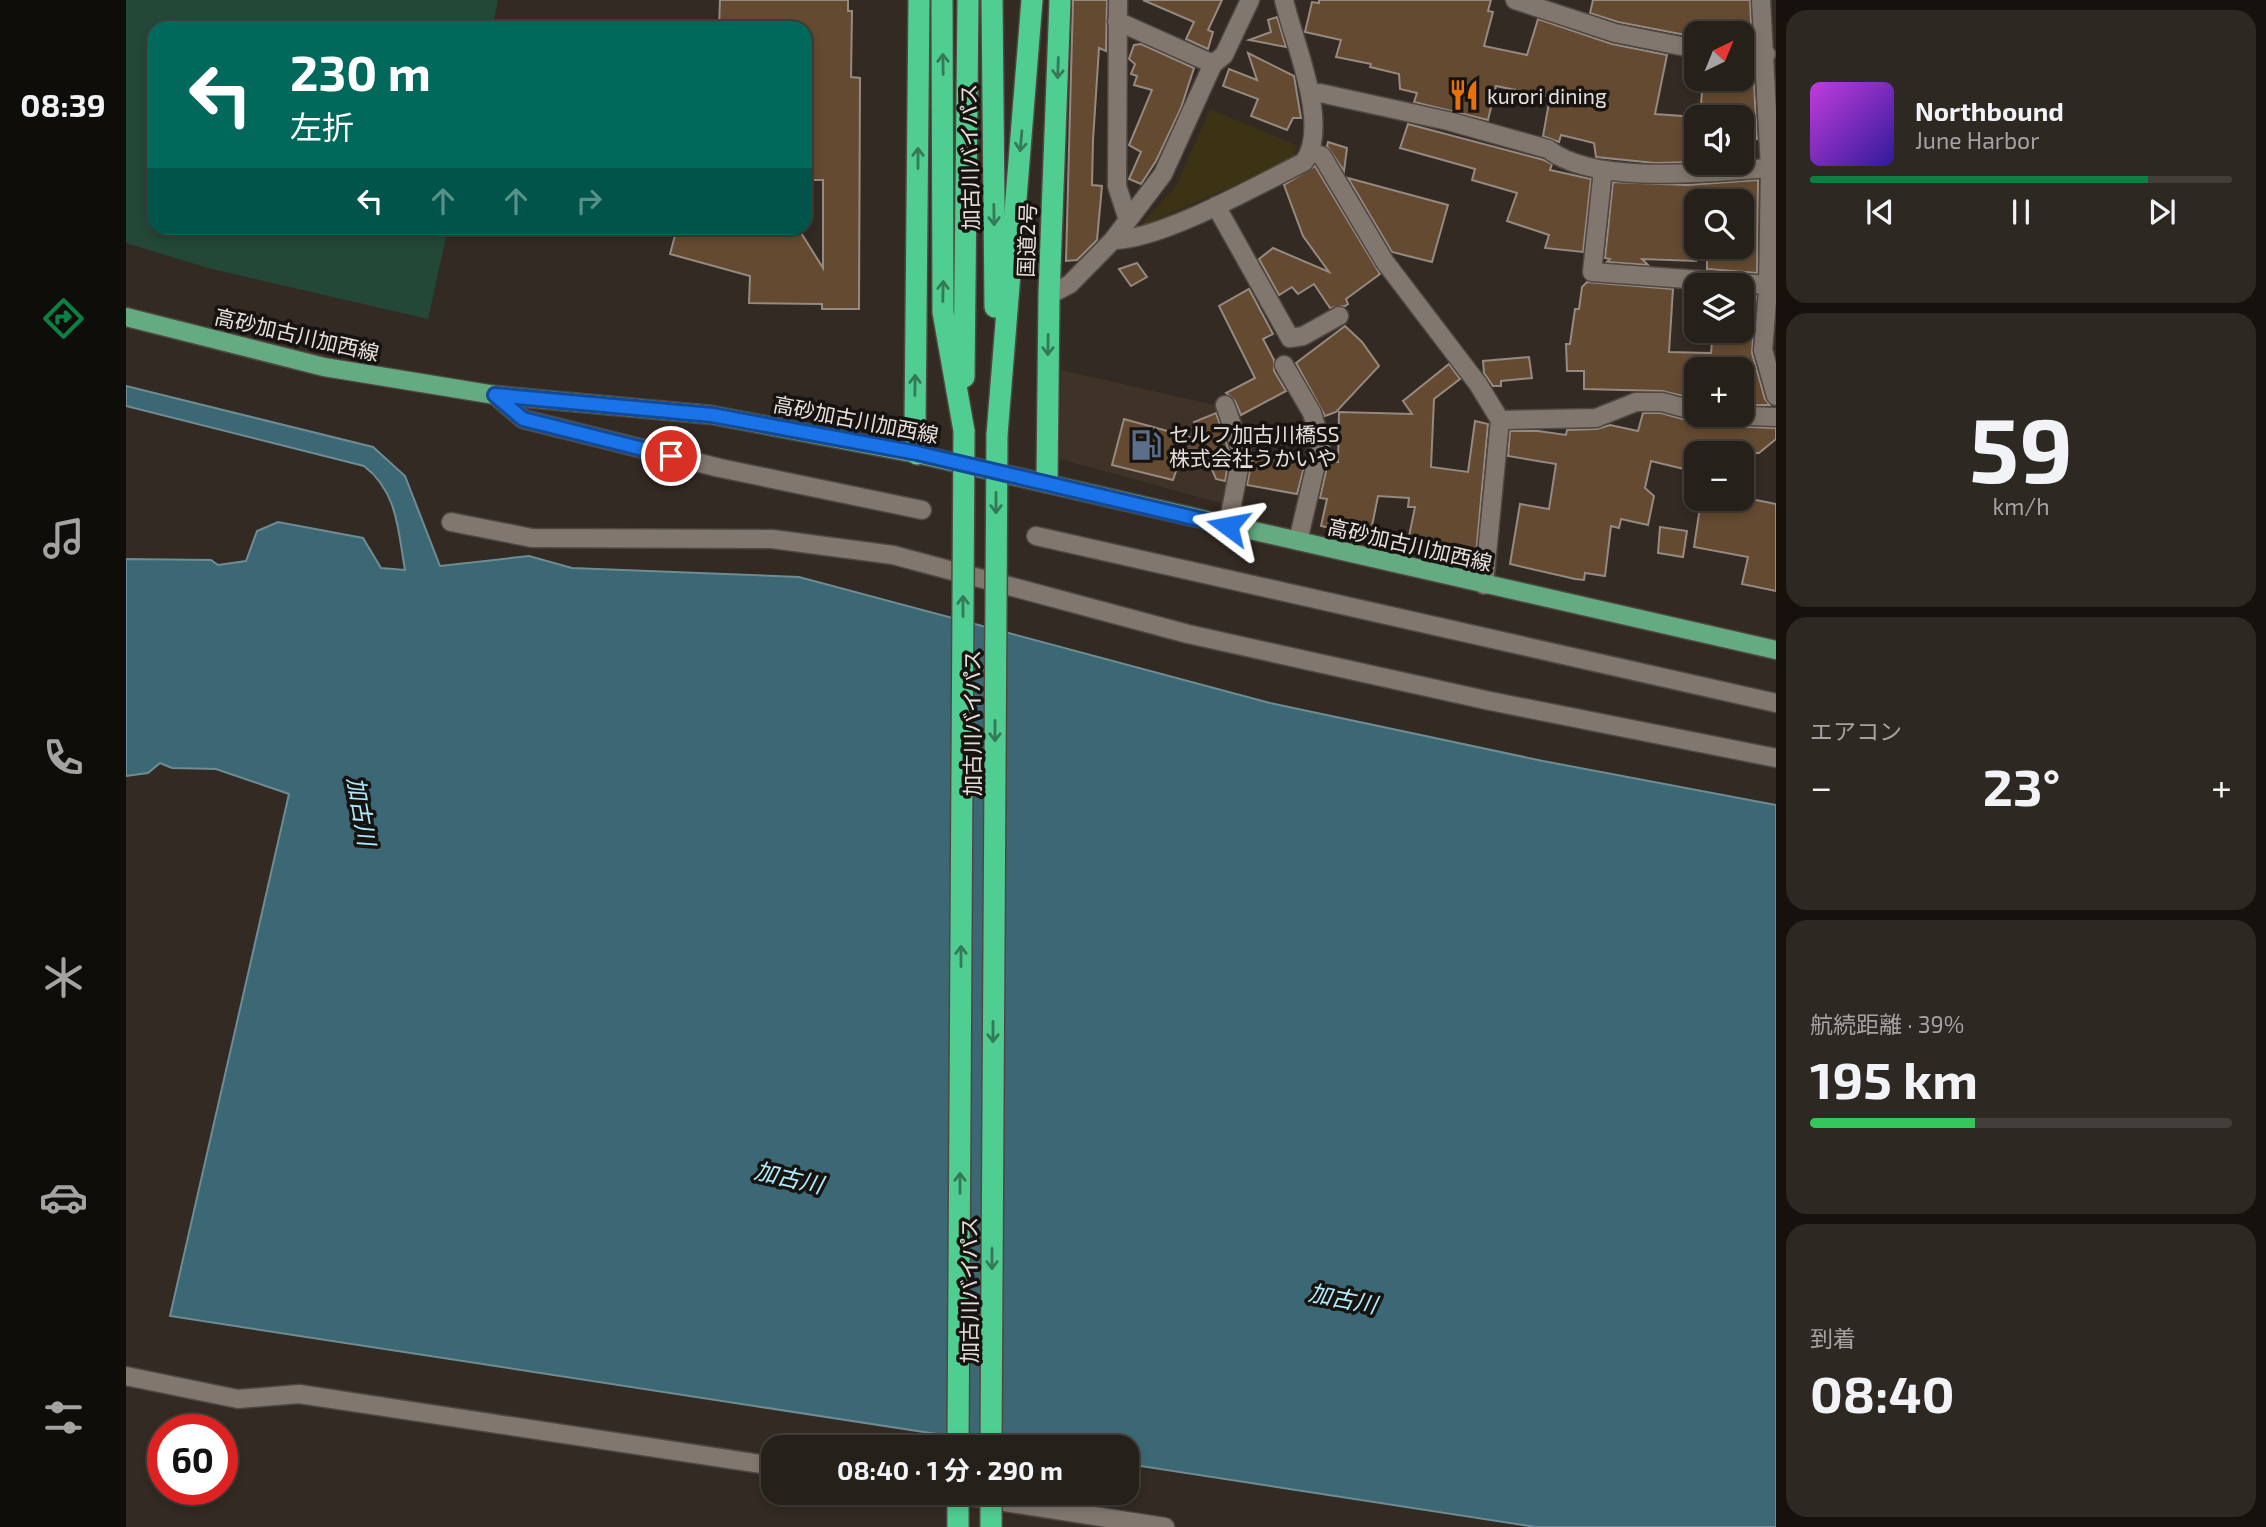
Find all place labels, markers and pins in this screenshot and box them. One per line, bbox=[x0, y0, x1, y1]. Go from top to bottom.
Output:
restaurant icon: kurori dining bbox=[1447, 78, 1481, 112]
place label: kurori dining bbox=[1487, 83, 1607, 108]
place label: セルフ加古川橋SS 株式会社うかいや bbox=[1169, 421, 1340, 470]
pin bbox=[641, 426, 701, 486]
fuel station icon: セルフ加古川橋SS 株式会社うかいや bbox=[1129, 428, 1163, 462]

